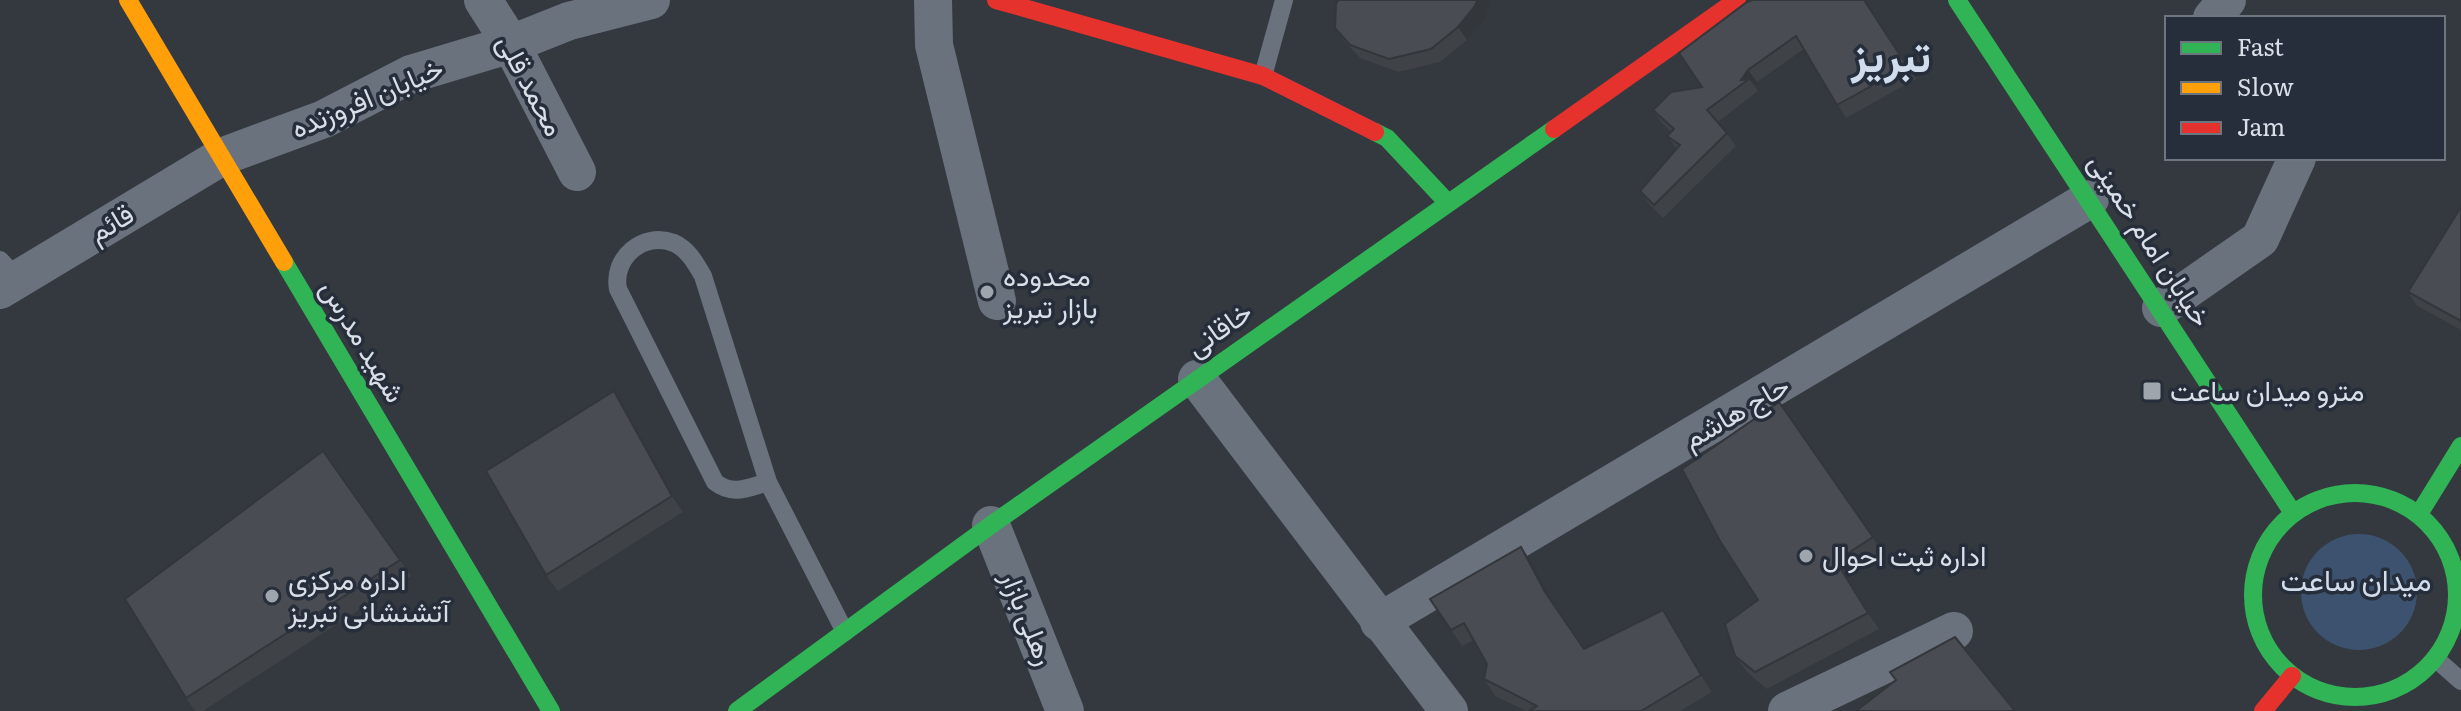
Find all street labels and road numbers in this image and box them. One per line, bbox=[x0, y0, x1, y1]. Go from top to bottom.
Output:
street label: محمد قلی bbox=[488, 25, 577, 143]
street label: خیابان افروزنده bbox=[283, 45, 449, 147]
street label: خیابان امام خمینی bbox=[2080, 144, 2224, 334]
street label: قائم bbox=[79, 191, 141, 251]
street label: شهید مدرس bbox=[311, 270, 418, 409]
street label: خاقانی bbox=[1176, 289, 1260, 365]
street label: حاج هاشم bbox=[1674, 363, 1796, 458]
street label: رهلی بازار bbox=[991, 563, 1068, 671]

